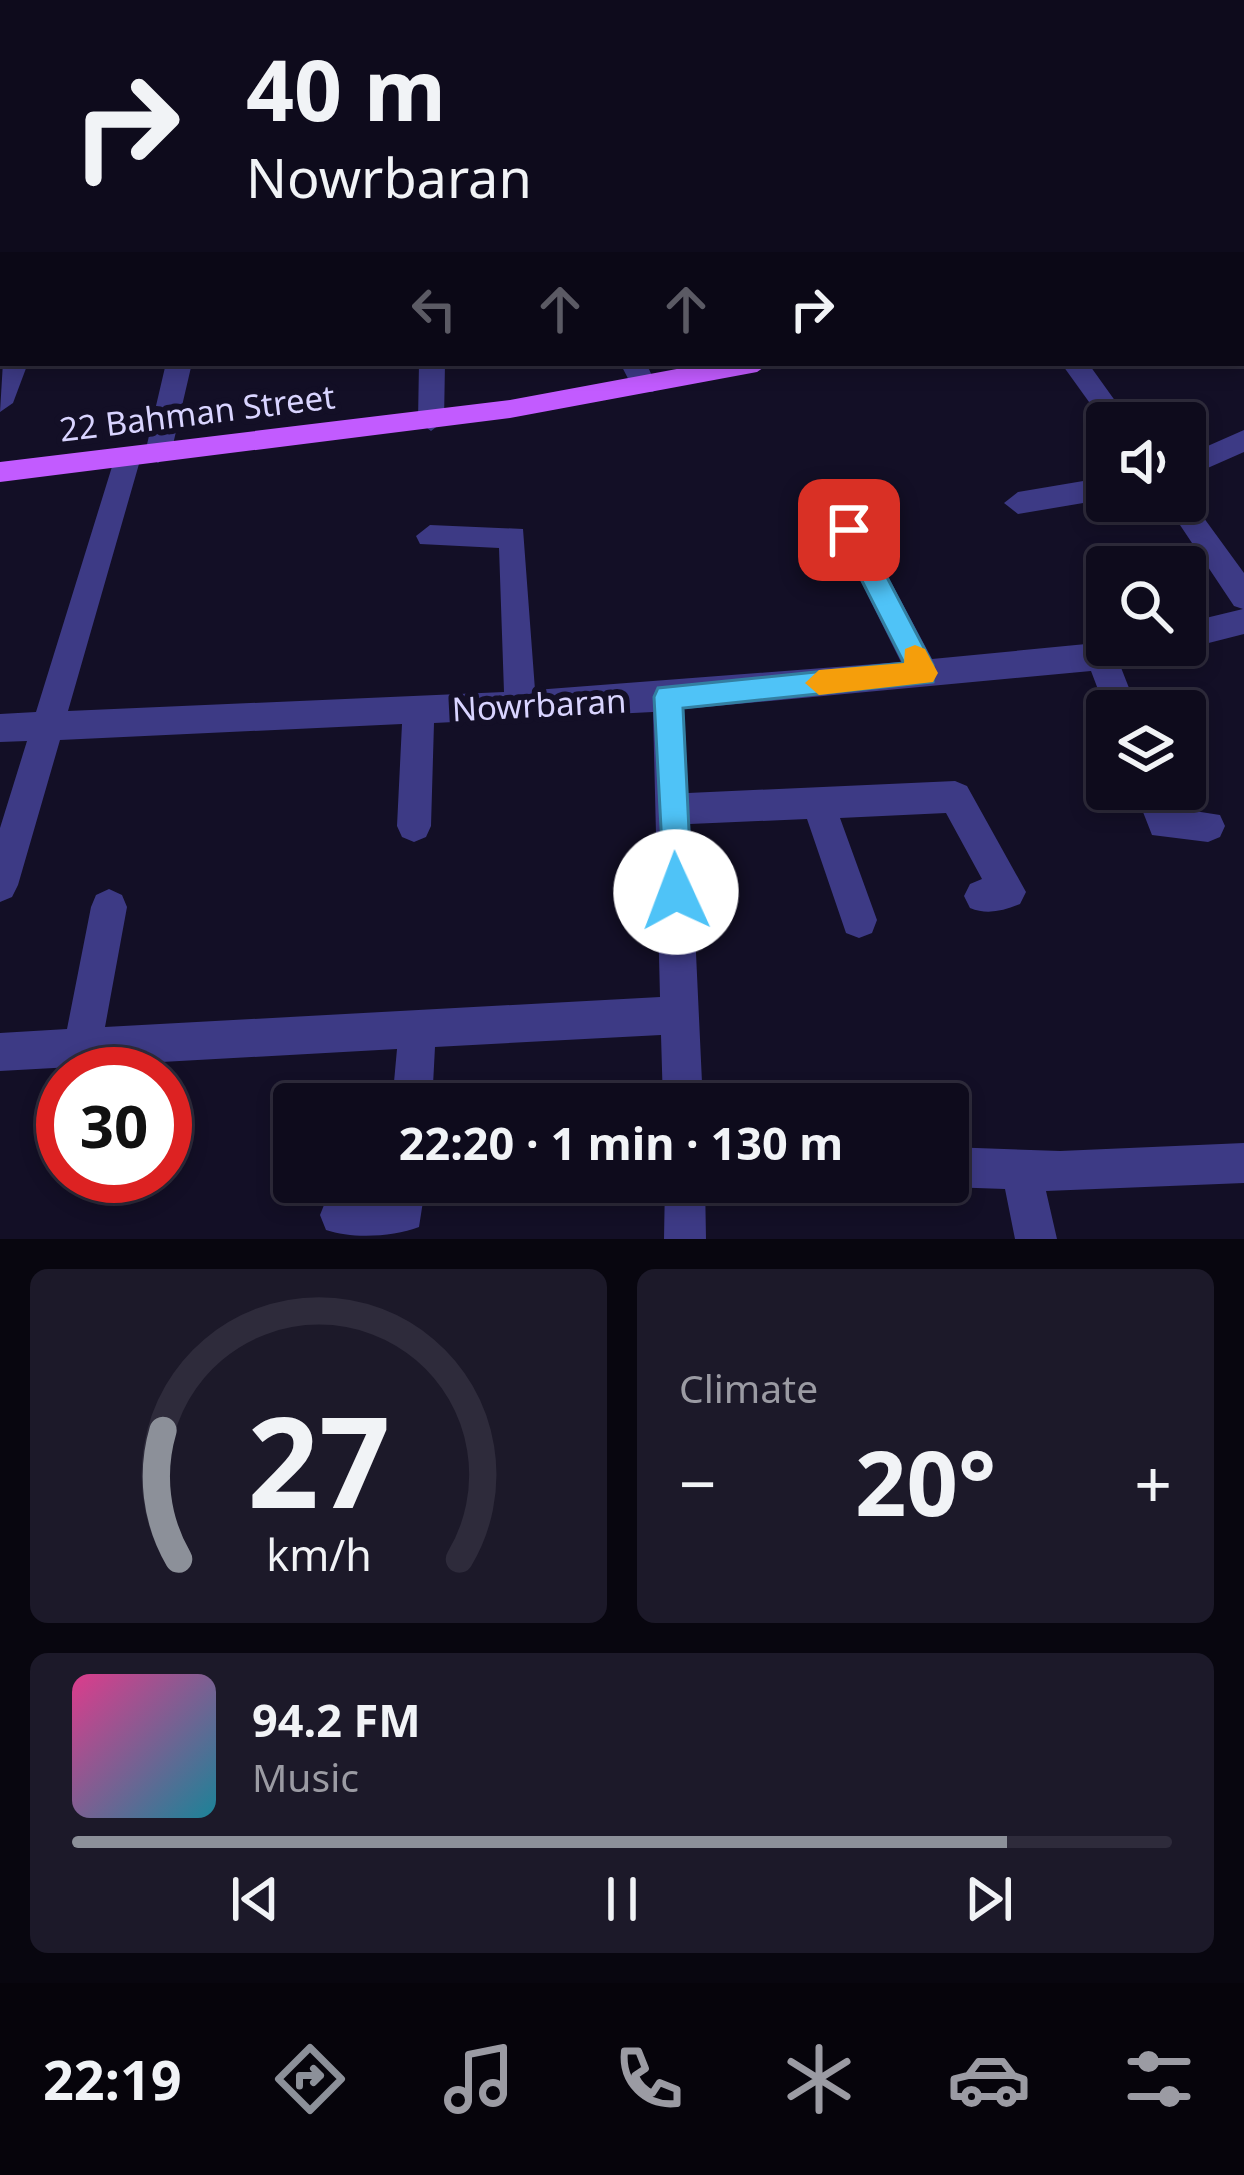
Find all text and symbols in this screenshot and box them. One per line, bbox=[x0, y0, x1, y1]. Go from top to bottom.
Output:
text: 40 m bbox=[246, 31, 446, 146]
icon: right bbox=[48, 48, 204, 204]
text: Nowrbaran bbox=[246, 140, 532, 214]
icon: left bbox=[401, 276, 467, 342]
icon: ahead bbox=[527, 276, 593, 342]
icon: ahead bbox=[653, 276, 719, 342]
icon: right bbox=[779, 276, 845, 342]
street label: 22 Bahman Street bbox=[57, 373, 337, 452]
map controls bbox=[1086, 402, 1206, 810]
button: sound bbox=[1086, 402, 1206, 522]
pin bbox=[798, 479, 900, 581]
icon: arrive bbox=[816, 497, 882, 563]
button: search bbox=[1086, 546, 1206, 666]
street label: Nowrbaran bbox=[451, 677, 627, 732]
button: layers bbox=[1086, 690, 1206, 810]
position arrow bbox=[613, 829, 739, 955]
speed limit sign: 30 bbox=[36, 1047, 192, 1203]
text: 22:20 · 1 min · 130 m bbox=[399, 1112, 843, 1173]
text: Climate bbox=[679, 1361, 818, 1414]
text: 27 bbox=[247, 1375, 390, 1545]
text: 20° bbox=[855, 1420, 996, 1542]
text: − bbox=[679, 1437, 717, 1527]
text: + bbox=[1134, 1437, 1172, 1527]
text: km/h bbox=[266, 1525, 371, 1584]
text: 94.2 FM bbox=[252, 1689, 421, 1750]
text: Music bbox=[252, 1750, 359, 1803]
icon: previous bbox=[222, 1866, 288, 1932]
icon: pause bbox=[589, 1866, 655, 1932]
icon: next bbox=[956, 1866, 1022, 1932]
icon: directions bbox=[268, 2037, 352, 2121]
icon: music bbox=[437, 2037, 521, 2121]
icon: phone bbox=[607, 2037, 691, 2121]
icon: climate bbox=[777, 2037, 861, 2121]
icon: car bbox=[947, 2037, 1031, 2121]
icon: filters bbox=[1117, 2037, 1201, 2121]
text: 22:19 bbox=[43, 2042, 182, 2116]

